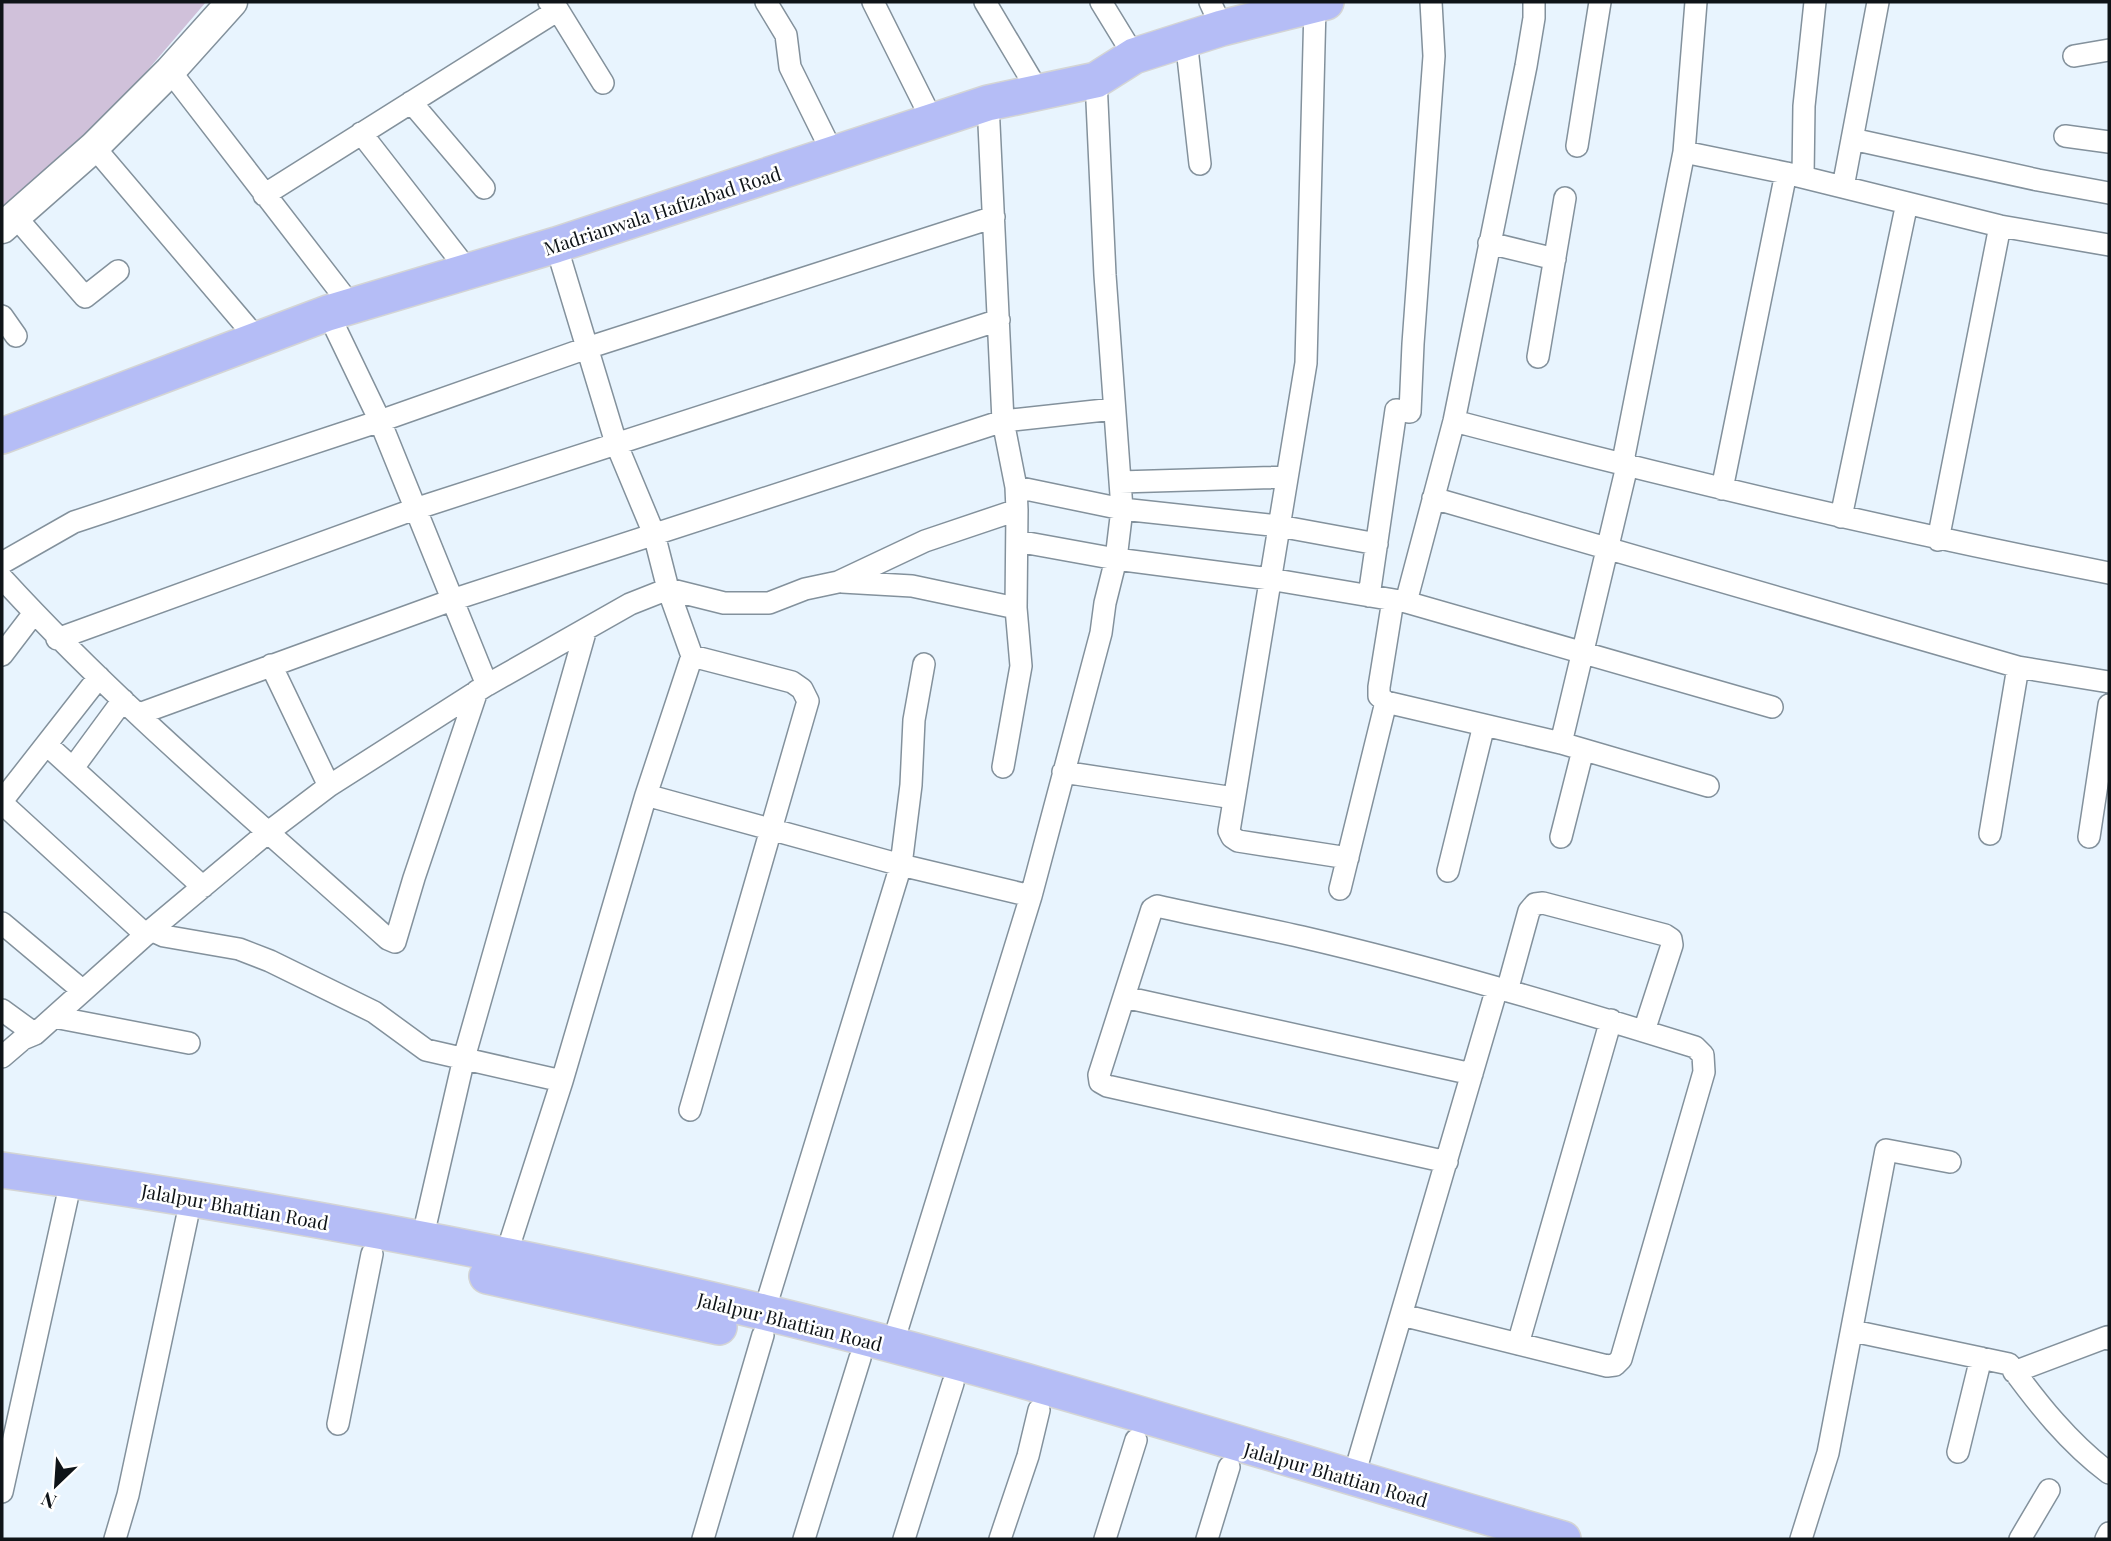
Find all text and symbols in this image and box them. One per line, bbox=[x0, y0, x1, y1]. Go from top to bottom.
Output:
street label: Madrianwala Hafizabad Road bbox=[540, 159, 784, 261]
street label: Jalalpur Bhattian Road bbox=[138, 1177, 331, 1235]
street label: Jalalpur Bhattian Road bbox=[694, 1285, 885, 1357]
street label: Jalalpur Bhattian Road bbox=[1240, 1435, 1431, 1513]
north arrow bbox=[21, 1450, 91, 1520]
text: N bbox=[36, 1487, 60, 1516]

